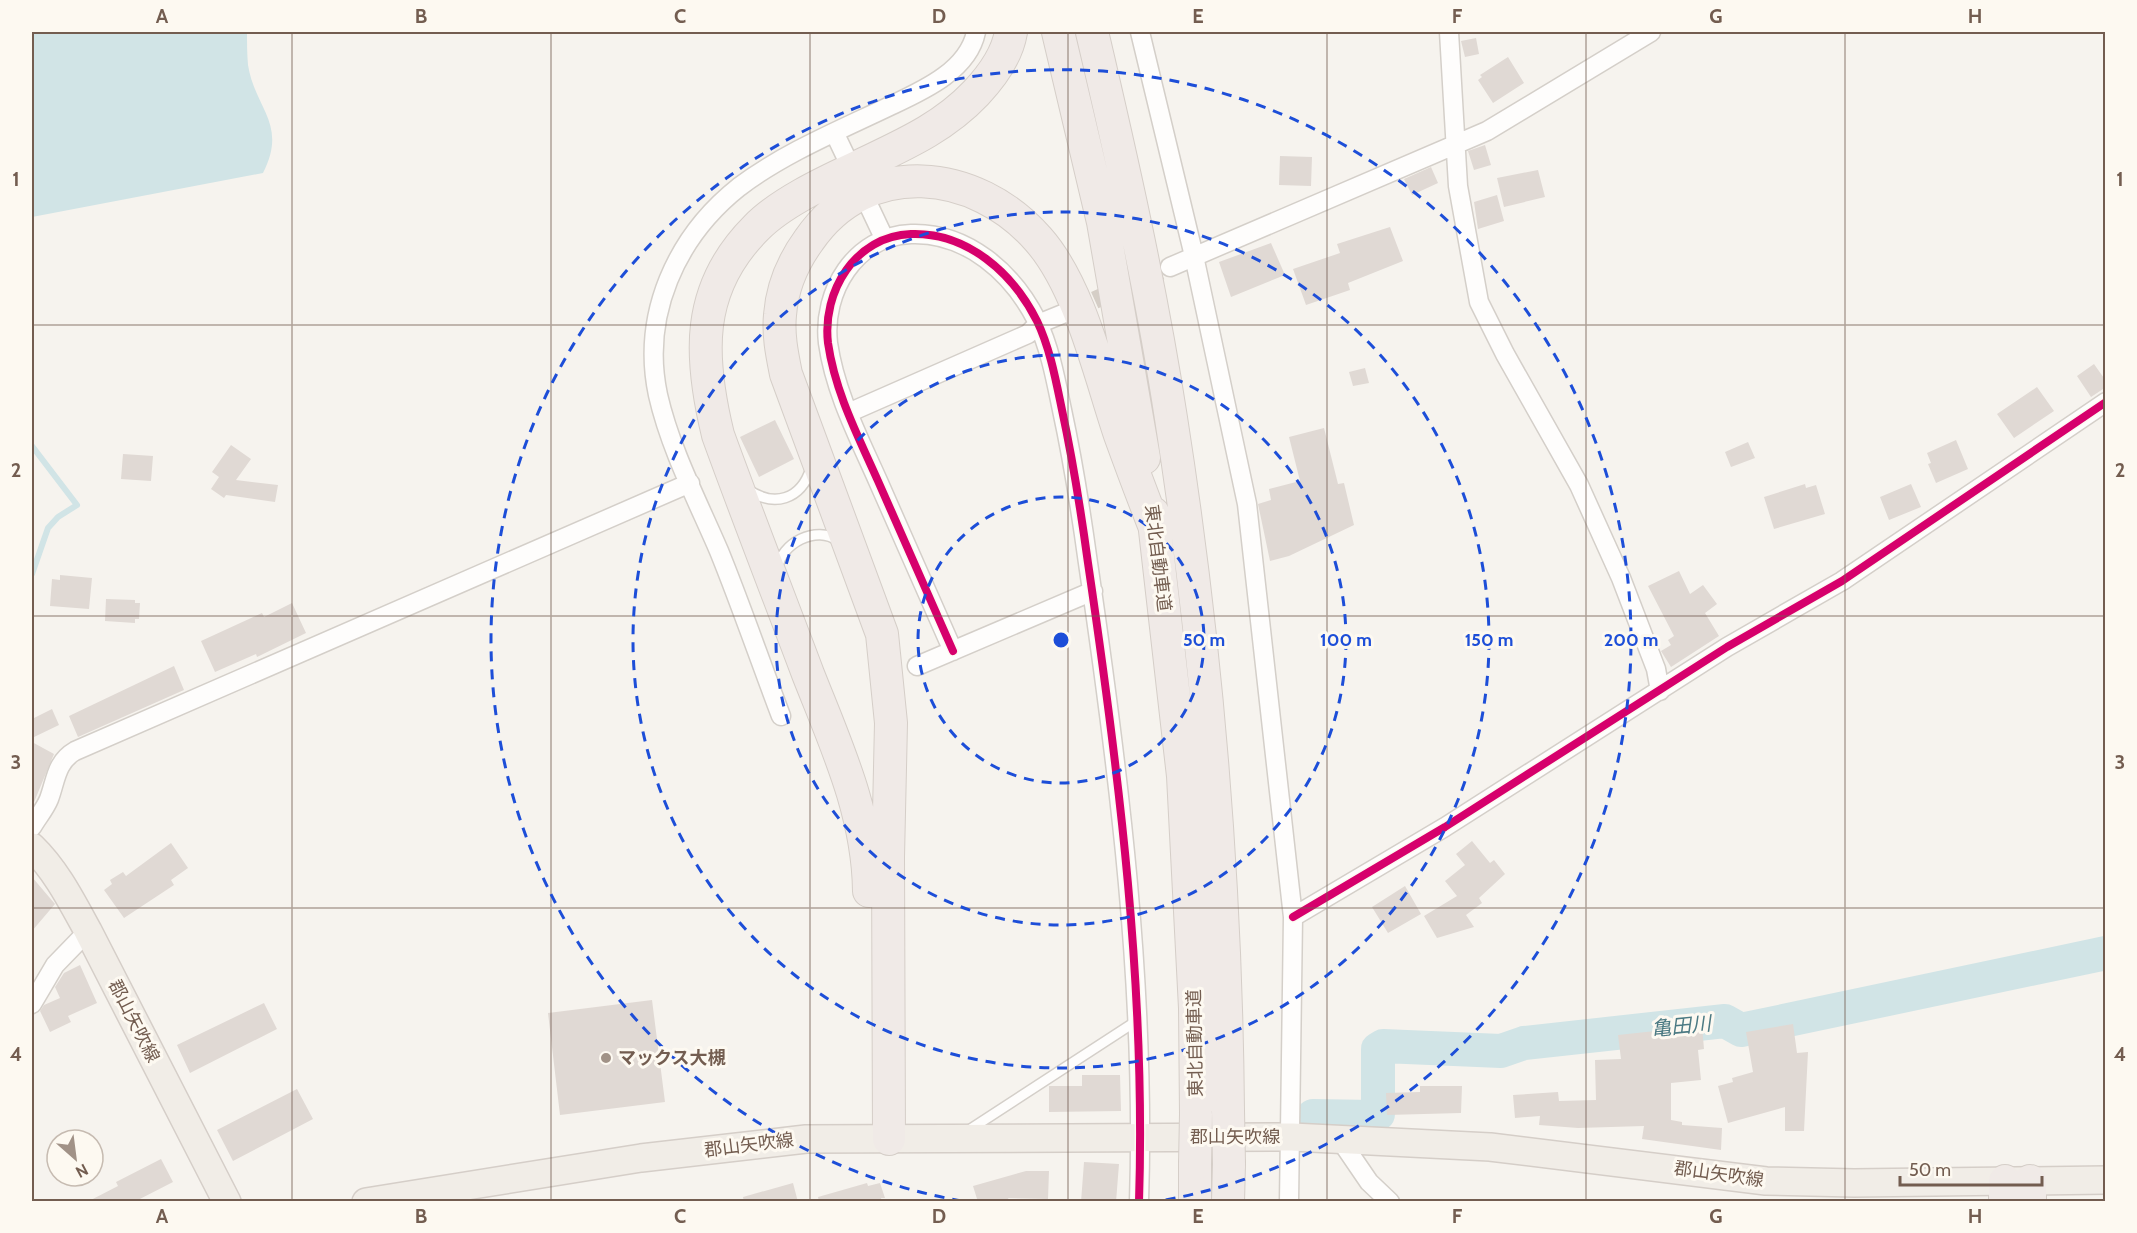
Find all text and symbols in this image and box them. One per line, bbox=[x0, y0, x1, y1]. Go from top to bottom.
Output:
text: A bbox=[156, 4, 169, 28]
text: B bbox=[415, 4, 427, 28]
text: C bbox=[674, 4, 686, 28]
text: D bbox=[932, 4, 946, 28]
text: E bbox=[1192, 4, 1204, 28]
text: F bbox=[1452, 4, 1463, 28]
text: G bbox=[1709, 4, 1723, 28]
text: H bbox=[1968, 4, 1982, 28]
text: 1 bbox=[12, 167, 20, 191]
text: 1 bbox=[2116, 167, 2124, 191]
text: 2 bbox=[11, 458, 21, 482]
text: 2 bbox=[2115, 458, 2125, 482]
street label: 東北自動車道 bbox=[1141, 503, 1175, 613]
text: 50 m bbox=[1183, 629, 1225, 651]
text: 100 m bbox=[1320, 629, 1372, 651]
text: 150 m bbox=[1465, 629, 1513, 651]
text: 200 m bbox=[1604, 629, 1658, 651]
centre of rings bbox=[1051, 630, 1071, 650]
text: 3 bbox=[11, 750, 21, 774]
text: 3 bbox=[2115, 750, 2125, 774]
street label: 郡山矢吹線 bbox=[104, 976, 164, 1066]
street label: 東北自動車道 bbox=[1183, 989, 1207, 1097]
water label: 亀田川 bbox=[1650, 1011, 1714, 1041]
text: 4 bbox=[10, 1042, 22, 1066]
text: 4 bbox=[2114, 1042, 2126, 1066]
place label: マックス大槻 bbox=[618, 1047, 725, 1069]
marker: マックス大槻 bbox=[599, 1051, 613, 1065]
street label: 郡山矢吹線 bbox=[1190, 1126, 1280, 1148]
north arrow bbox=[45, 1128, 105, 1188]
street label: 郡山矢吹線 bbox=[703, 1129, 795, 1161]
scale bar bbox=[1900, 1149, 2042, 1187]
street label: 郡山矢吹線 bbox=[1673, 1157, 1765, 1191]
text: 50 m bbox=[1909, 1159, 1951, 1181]
text: N bbox=[72, 1160, 91, 1182]
text: A bbox=[156, 1204, 169, 1228]
text: B bbox=[415, 1204, 427, 1228]
text: C bbox=[674, 1204, 686, 1228]
text: D bbox=[932, 1204, 946, 1228]
text: E bbox=[1192, 1204, 1204, 1228]
text: F bbox=[1452, 1204, 1463, 1228]
text: G bbox=[1709, 1204, 1723, 1228]
text: H bbox=[1968, 1204, 1982, 1228]

